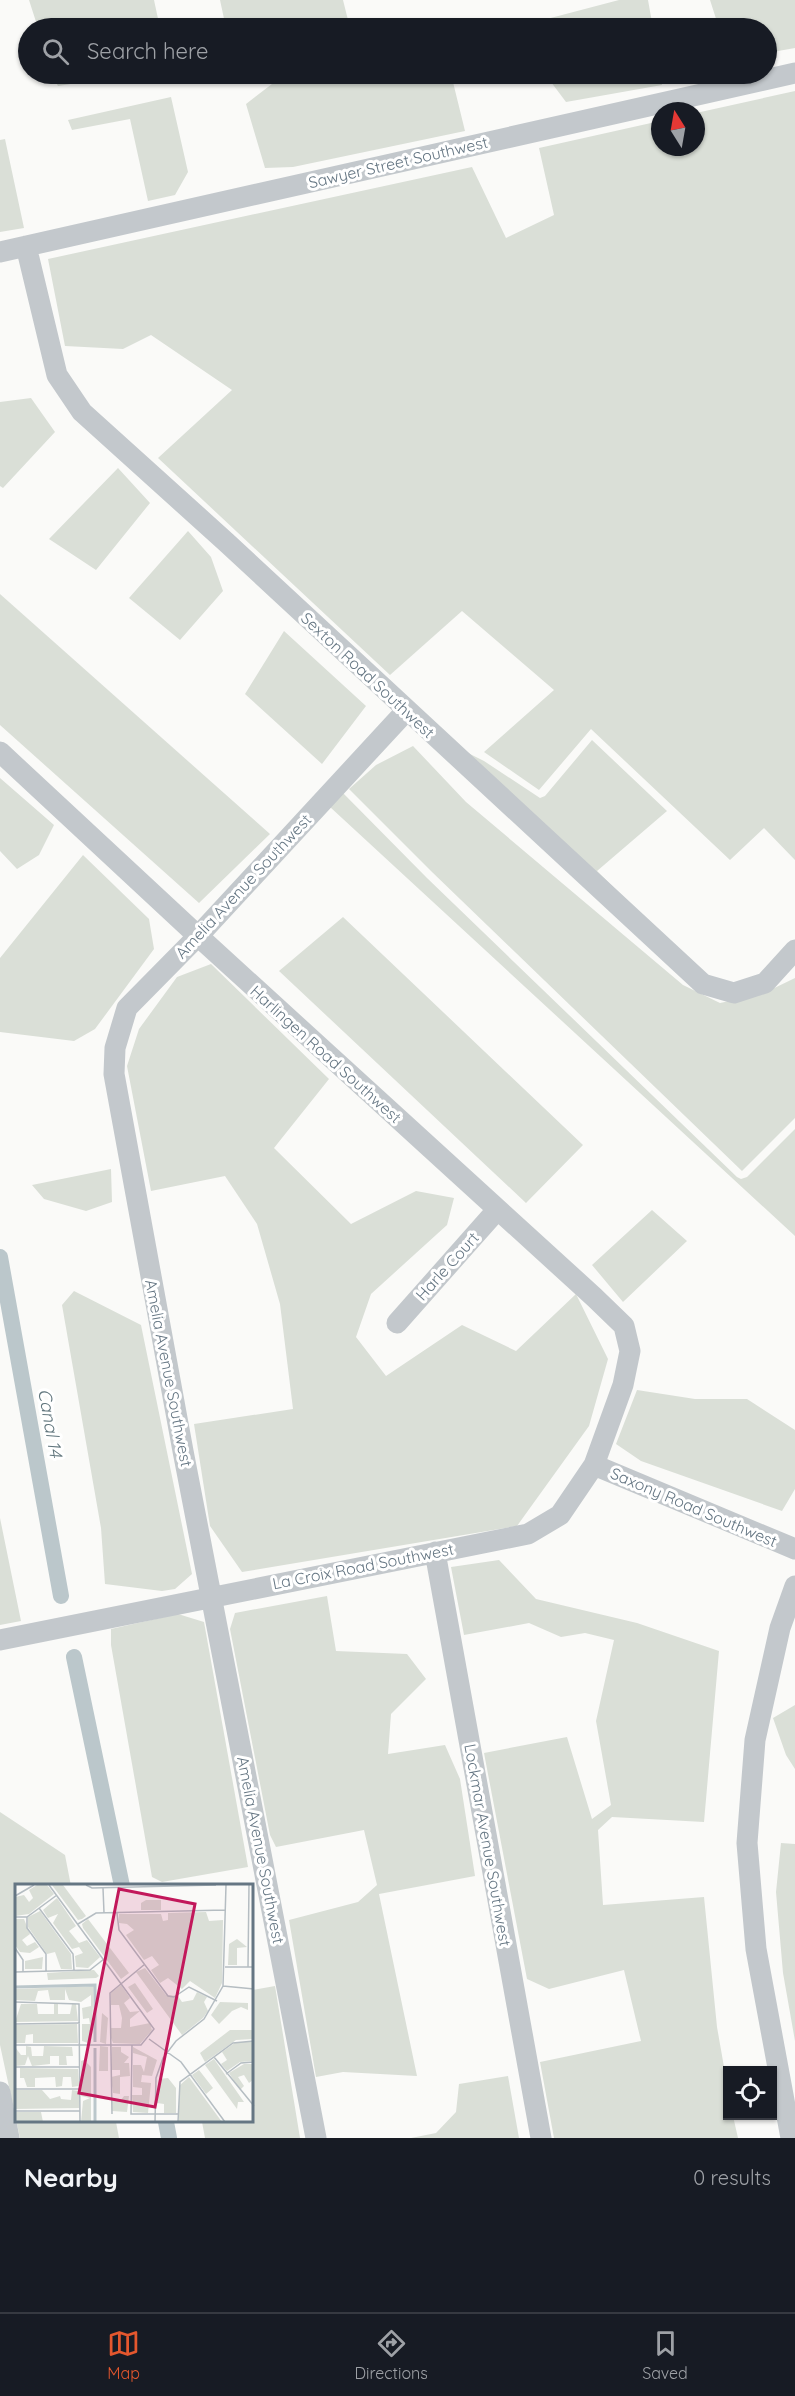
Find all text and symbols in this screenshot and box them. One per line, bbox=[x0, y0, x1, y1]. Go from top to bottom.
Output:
search box bbox=[18, 18, 777, 84]
icon: search bbox=[39, 35, 72, 68]
text: Search here bbox=[87, 37, 208, 65]
north arrow bbox=[651, 102, 705, 156]
street label: Sawyer Street Southwest bbox=[306, 132, 490, 192]
street label: Sexton Road Southwest bbox=[297, 608, 439, 742]
street label: Amelia Avenue Southwest bbox=[171, 810, 315, 962]
street label: Harlingen Road Southwest bbox=[246, 981, 406, 1127]
street label: Harle Court bbox=[411, 1228, 483, 1304]
street label: Amelia Avenue Southwest bbox=[141, 1278, 197, 1468]
water label: Canal 14 bbox=[33, 1387, 68, 1460]
street label: Saxony Road Southwest bbox=[608, 1463, 780, 1551]
street label: La Croix Road Southwest bbox=[271, 1539, 455, 1593]
street label: Lockmar Avenue Southwest bbox=[460, 1742, 516, 1948]
street label: Amelia Avenue Southwest bbox=[233, 1755, 289, 1945]
inset map bbox=[15, 1884, 254, 2123]
map controls bbox=[723, 2066, 777, 2120]
button: locate bbox=[723, 2066, 777, 2120]
text: Nearby bbox=[24, 2161, 118, 2194]
text: 0 results bbox=[693, 2165, 771, 2190]
tab: Map bbox=[107, 2327, 140, 2383]
tab: Directions bbox=[355, 2327, 428, 2383]
tab: Saved bbox=[642, 2327, 688, 2383]

